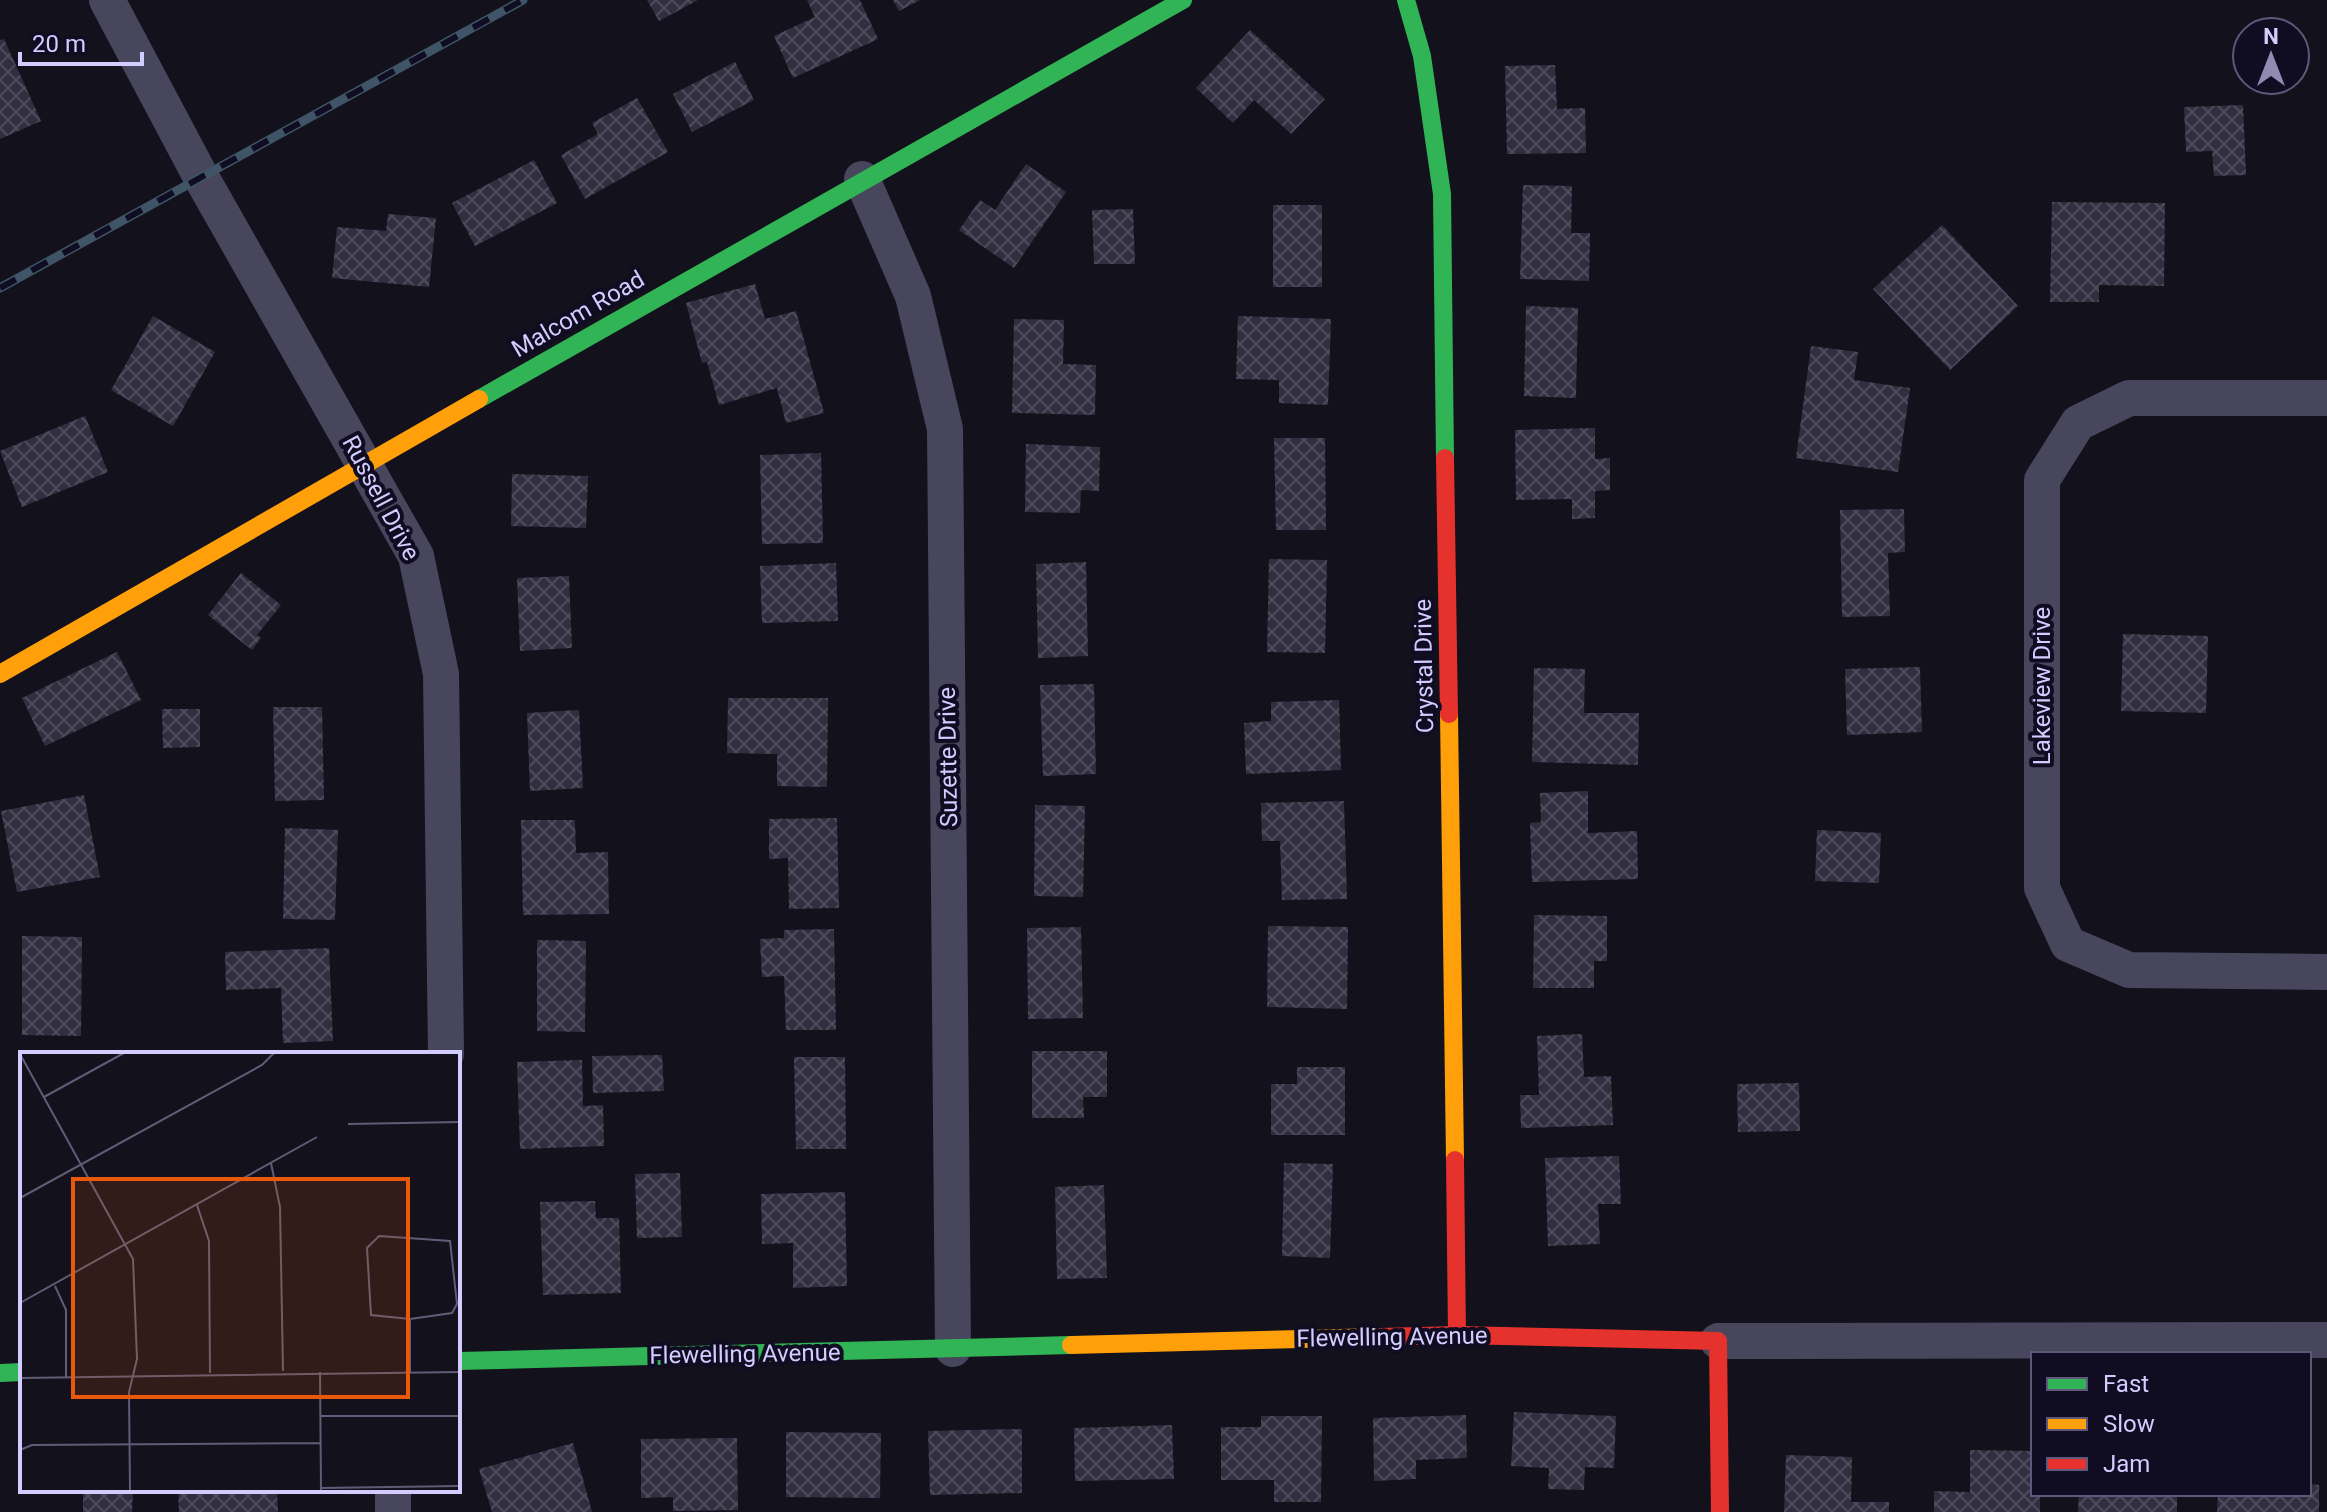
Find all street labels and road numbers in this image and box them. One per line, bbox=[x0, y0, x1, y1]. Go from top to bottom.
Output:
street label: Malcom Road bbox=[507, 265, 649, 363]
street label: Russell Drive bbox=[336, 431, 426, 565]
street label: Crystal Drive bbox=[1409, 599, 1439, 733]
street label: Lakeview Drive bbox=[2028, 607, 2056, 765]
street label: Suzette Drive bbox=[933, 687, 963, 827]
street label: Flewelling Avenue bbox=[1296, 1321, 1488, 1353]
street label: Flewelling Avenue bbox=[649, 1338, 841, 1370]

